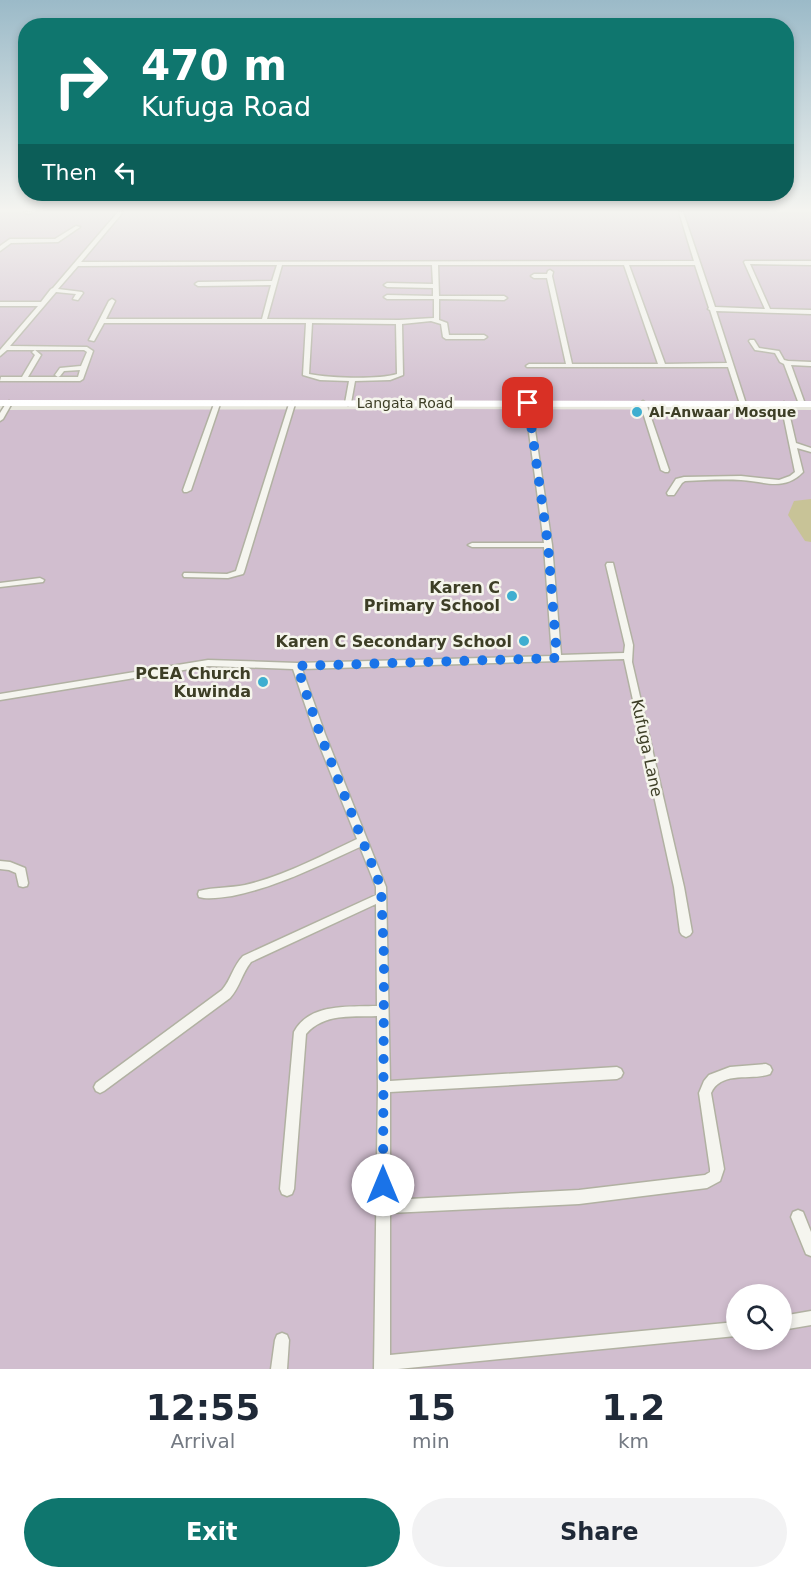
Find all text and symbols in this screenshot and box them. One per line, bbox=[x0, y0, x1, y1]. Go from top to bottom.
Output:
text: 470 m bbox=[141, 41, 287, 90]
icon: right bbox=[42, 42, 120, 120]
text: Kufuga Road bbox=[141, 91, 311, 122]
icon: left bbox=[109, 156, 142, 189]
text: Then bbox=[42, 160, 97, 185]
pin bbox=[502, 377, 553, 428]
icon: arrive bbox=[511, 386, 544, 419]
street label: Langata Road bbox=[357, 395, 453, 411]
place label: Al-Anwaar Mosque bbox=[649, 404, 796, 420]
marker: Al-Anwaar Mosque bbox=[630, 405, 644, 419]
place label: Karen C Primary School bbox=[364, 578, 500, 615]
marker: Karen C Primary School bbox=[505, 589, 519, 603]
place label: Karen C Secondary School bbox=[276, 632, 512, 651]
marker: Karen C Secondary School bbox=[517, 634, 531, 648]
place label: PCEA Church Kuwinda bbox=[135, 664, 251, 701]
marker: PCEA Church Kuwinda bbox=[256, 675, 270, 689]
street label: Kufuga Lane bbox=[627, 697, 667, 799]
position arrow bbox=[351, 1153, 415, 1217]
map controls bbox=[726, 1284, 792, 1350]
button: search bbox=[726, 1284, 792, 1350]
text: 12:55 bbox=[146, 1387, 260, 1428]
text: 15 bbox=[406, 1387, 456, 1428]
text: 1.2 bbox=[602, 1387, 665, 1428]
text: Arrival bbox=[170, 1429, 235, 1453]
text: min bbox=[412, 1429, 450, 1453]
text: km bbox=[618, 1429, 649, 1453]
button: Exit bbox=[24, 1498, 400, 1567]
button: Share bbox=[412, 1498, 787, 1567]

